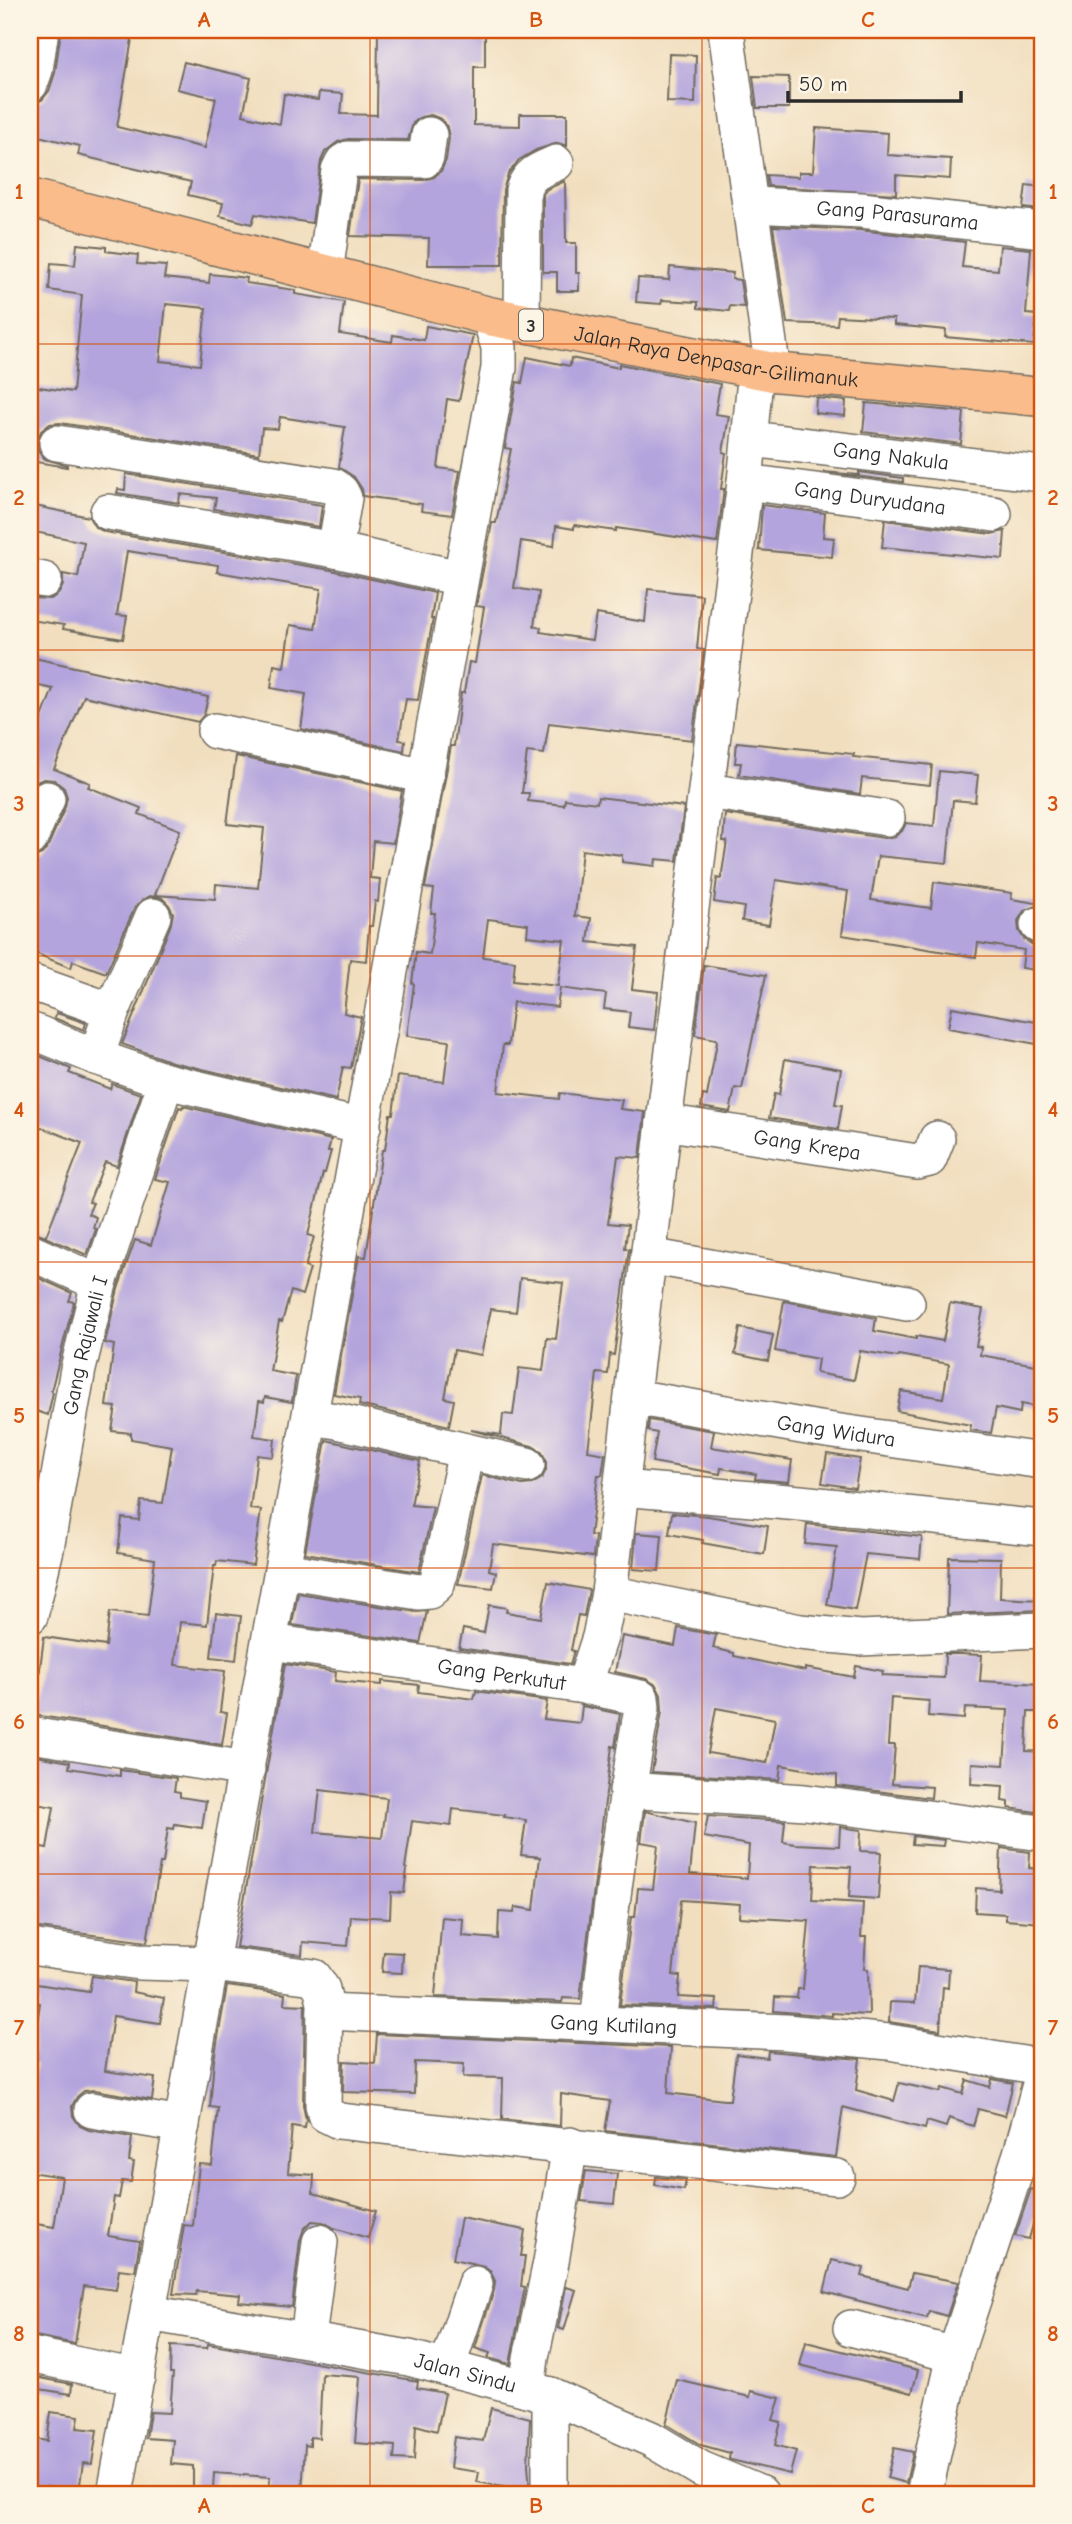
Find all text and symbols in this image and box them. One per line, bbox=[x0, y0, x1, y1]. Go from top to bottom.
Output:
text: A bbox=[198, 6, 211, 33]
text: B bbox=[529, 6, 543, 33]
text: C bbox=[861, 6, 875, 33]
scale bar bbox=[788, 60, 962, 104]
text: 50 m bbox=[799, 72, 848, 96]
text: 1 bbox=[14, 178, 24, 205]
text: 1 bbox=[1048, 178, 1058, 205]
street label: Gang Parasurama bbox=[816, 196, 980, 235]
road number: 3 bbox=[519, 310, 543, 340]
street label: Jalan Raya Denpasar-Gilimanuk bbox=[572, 321, 859, 392]
street label: Gang Nakula bbox=[832, 437, 950, 475]
street label: Gang Duryudana bbox=[793, 476, 947, 520]
text: 2 bbox=[13, 484, 25, 511]
text: 2 bbox=[1047, 484, 1059, 511]
text: 3 bbox=[13, 790, 25, 817]
text: 3 bbox=[1047, 790, 1059, 817]
text: 4 bbox=[14, 1096, 25, 1123]
text: 4 bbox=[1048, 1096, 1059, 1123]
street label: Gang Krepa bbox=[752, 1124, 862, 1165]
street label: Gang Rajawali I bbox=[58, 1273, 113, 1417]
text: 5 bbox=[13, 1402, 25, 1429]
text: 5 bbox=[1047, 1402, 1059, 1429]
street label: Gang Widura bbox=[775, 1410, 897, 1452]
street label: Gang Perkutut bbox=[436, 1654, 568, 1695]
text: 6 bbox=[13, 1708, 25, 1735]
text: 6 bbox=[1047, 1708, 1059, 1735]
street label: Gang Kutilang bbox=[550, 2010, 678, 2039]
text: 7 bbox=[14, 2014, 25, 2041]
text: 7 bbox=[1048, 2014, 1059, 2041]
text: 8 bbox=[13, 2320, 25, 2347]
text: 8 bbox=[1047, 2320, 1059, 2347]
street label: Jalan Sindu bbox=[412, 2348, 519, 2398]
text: A bbox=[198, 2492, 211, 2519]
text: B bbox=[529, 2492, 543, 2519]
text: C bbox=[861, 2492, 875, 2519]

